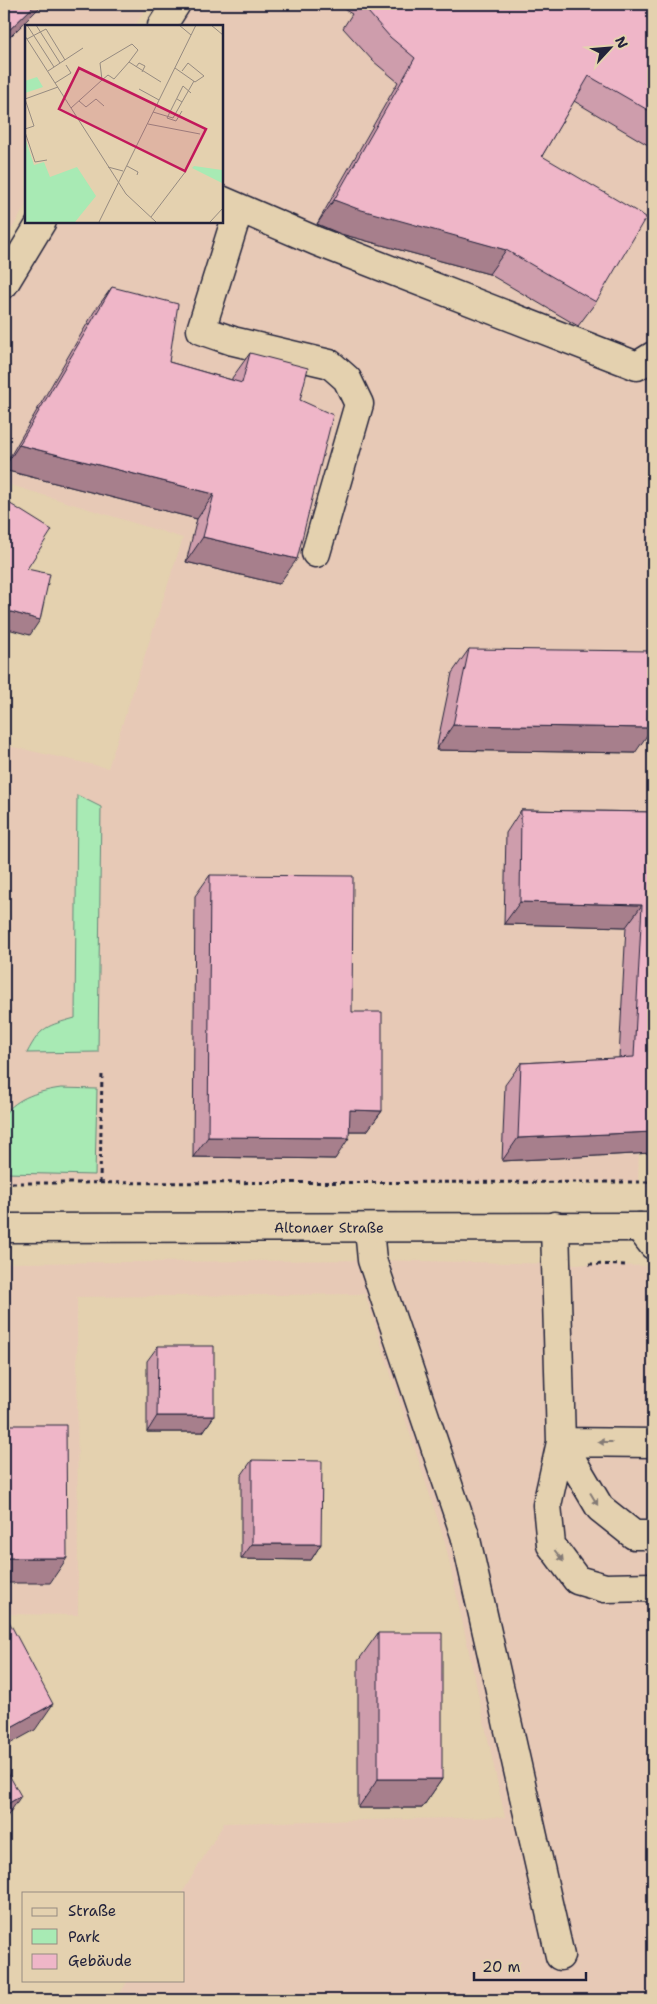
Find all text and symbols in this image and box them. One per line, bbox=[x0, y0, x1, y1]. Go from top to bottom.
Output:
north arrow bbox=[584, 22, 634, 72]
inset map bbox=[25, 25, 222, 222]
text: N bbox=[611, 33, 632, 51]
street label: Altonaer Straße bbox=[274, 1218, 384, 1237]
one-way arrow bbox=[596, 1438, 612, 1446]
one-way arrow bbox=[590, 1492, 599, 1505]
one-way arrow bbox=[554, 1549, 564, 1563]
legend bbox=[22, 1892, 185, 1982]
text: Straße bbox=[68, 1901, 116, 1921]
text: Park bbox=[68, 1927, 100, 1947]
scale bar bbox=[474, 1949, 587, 1981]
text: Gebäude bbox=[68, 1951, 132, 1971]
text: 20 m bbox=[482, 1957, 521, 1977]

